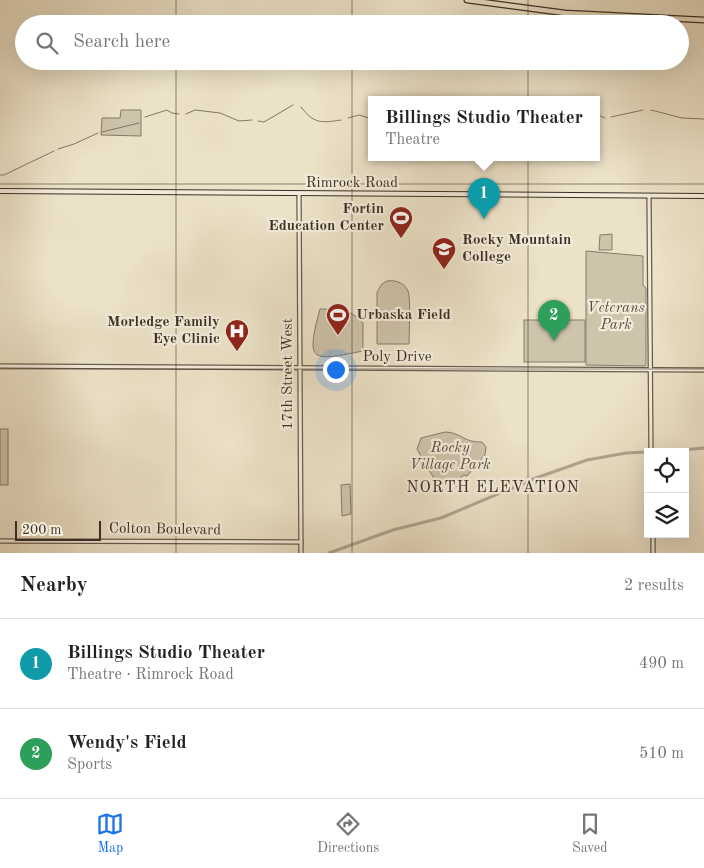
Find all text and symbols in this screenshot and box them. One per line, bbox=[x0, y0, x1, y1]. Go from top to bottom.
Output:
search box bbox=[15, 15, 689, 70]
icon: search bbox=[33, 29, 61, 57]
text: Search here bbox=[73, 33, 170, 52]
popup bbox=[368, 96, 600, 161]
text: Billings Studio Theater bbox=[385, 109, 583, 128]
text: Theatre bbox=[385, 132, 440, 148]
street label: Rimrock Road bbox=[306, 176, 398, 191]
pin: 1 bbox=[468, 178, 500, 219]
place label: Fortin Education Center bbox=[268, 202, 384, 234]
sports icon: Fortin Education Center bbox=[388, 205, 414, 239]
place label: Rocky Mountain College bbox=[462, 233, 571, 265]
school or university icon: Rocky Mountain College bbox=[431, 236, 457, 270]
pin: 2 bbox=[538, 300, 570, 341]
park label: Veterans Park bbox=[587, 301, 645, 333]
sports icon: Urbaska Field bbox=[325, 302, 351, 336]
place label: Urbaska Field bbox=[356, 308, 451, 323]
place label: Morledge Family Eye Clinic bbox=[107, 315, 220, 347]
hospital icon: Morledge Family Eye Clinic bbox=[224, 318, 250, 352]
street label: 17th Street West bbox=[281, 318, 296, 430]
street label: Poly Drive bbox=[362, 350, 432, 365]
your location bbox=[323, 357, 349, 383]
park label: Rocky Village Park bbox=[409, 441, 491, 473]
map controls bbox=[644, 448, 689, 538]
button: locate bbox=[644, 448, 689, 493]
district label: NORTH ELEVATION bbox=[406, 480, 580, 496]
button: layers bbox=[644, 493, 689, 538]
scale bar bbox=[15, 518, 101, 541]
street label: Colton Boulevard bbox=[109, 522, 221, 538]
text: 200 m bbox=[22, 523, 61, 537]
text: Nearby bbox=[20, 575, 88, 596]
text: 2 results bbox=[624, 578, 684, 594]
text: Billings Studio Theater bbox=[67, 644, 265, 663]
text: 1 bbox=[31, 656, 41, 672]
text: 490 m bbox=[639, 656, 684, 672]
text: Theatre · Rimrock Road bbox=[67, 667, 234, 683]
text: Wendy's Field bbox=[67, 734, 187, 753]
text: 2 bbox=[31, 746, 41, 762]
text: 510 m bbox=[639, 746, 684, 762]
text: Sports bbox=[67, 757, 112, 773]
tab: Map bbox=[96, 810, 124, 857]
tab: Directions bbox=[317, 810, 379, 857]
tab: Saved bbox=[572, 810, 608, 857]

